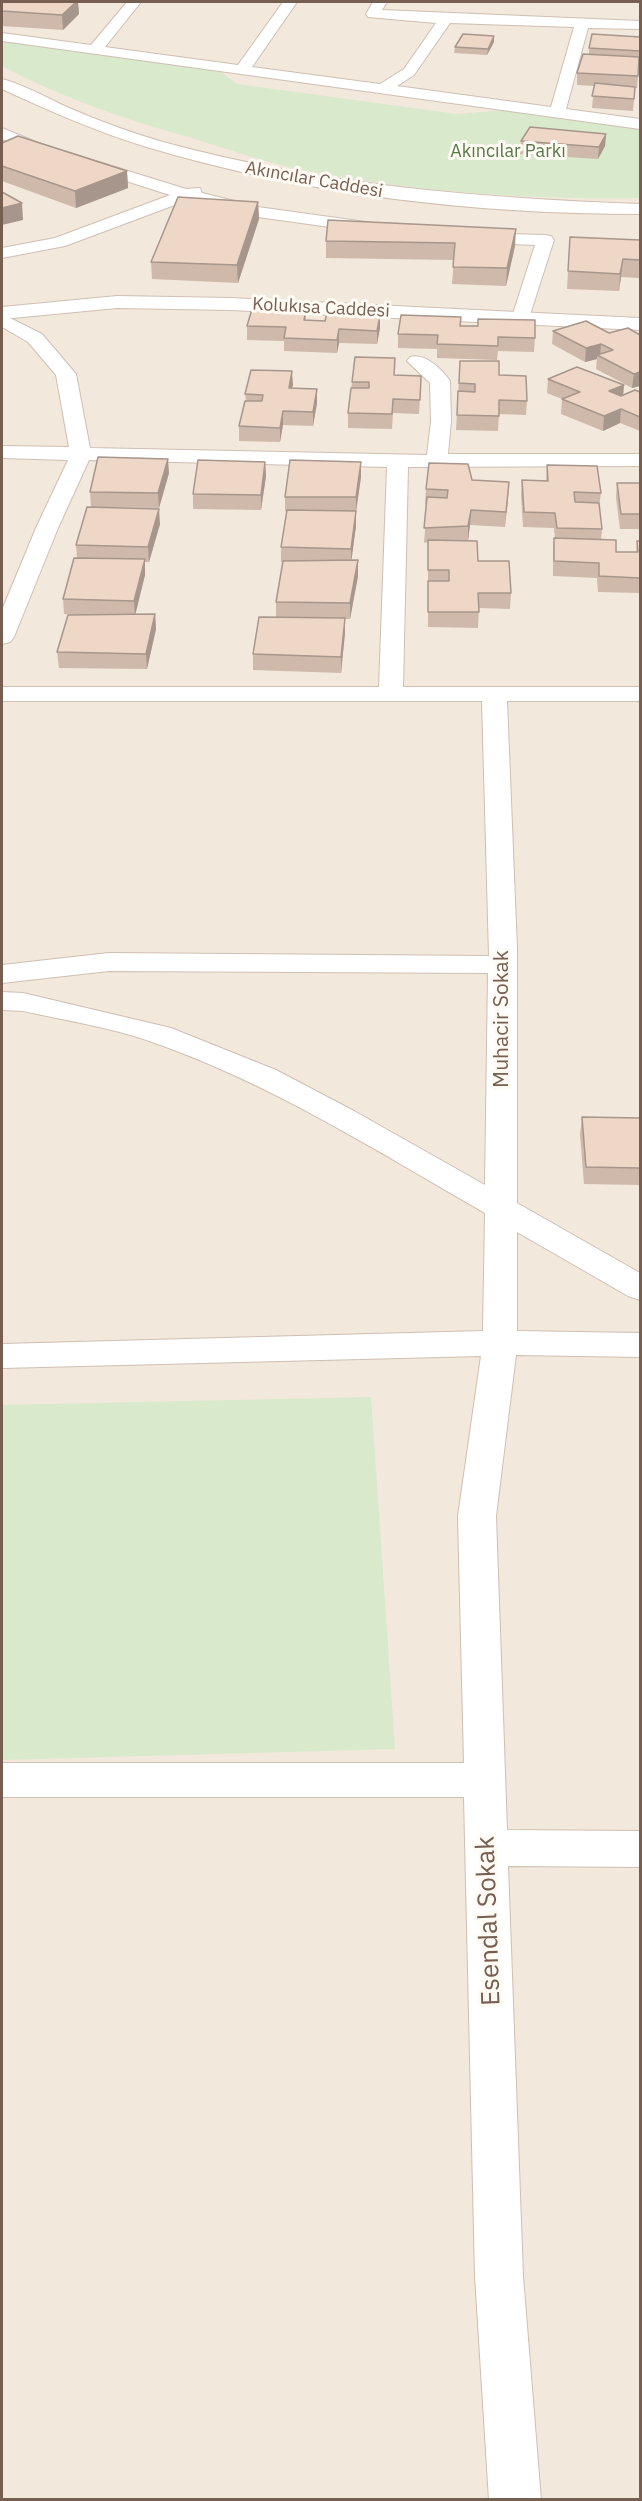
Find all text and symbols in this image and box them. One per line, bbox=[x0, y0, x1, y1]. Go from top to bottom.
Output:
park label: Akıncılar Parkı bbox=[450, 141, 566, 163]
street label: Akıncılar Caddesi bbox=[243, 157, 385, 203]
street label: Kolukısa Caddesi bbox=[252, 294, 390, 322]
street label: Muhacir Sokak bbox=[489, 950, 515, 1088]
street label: Esendal Sokak bbox=[470, 1836, 508, 2006]

